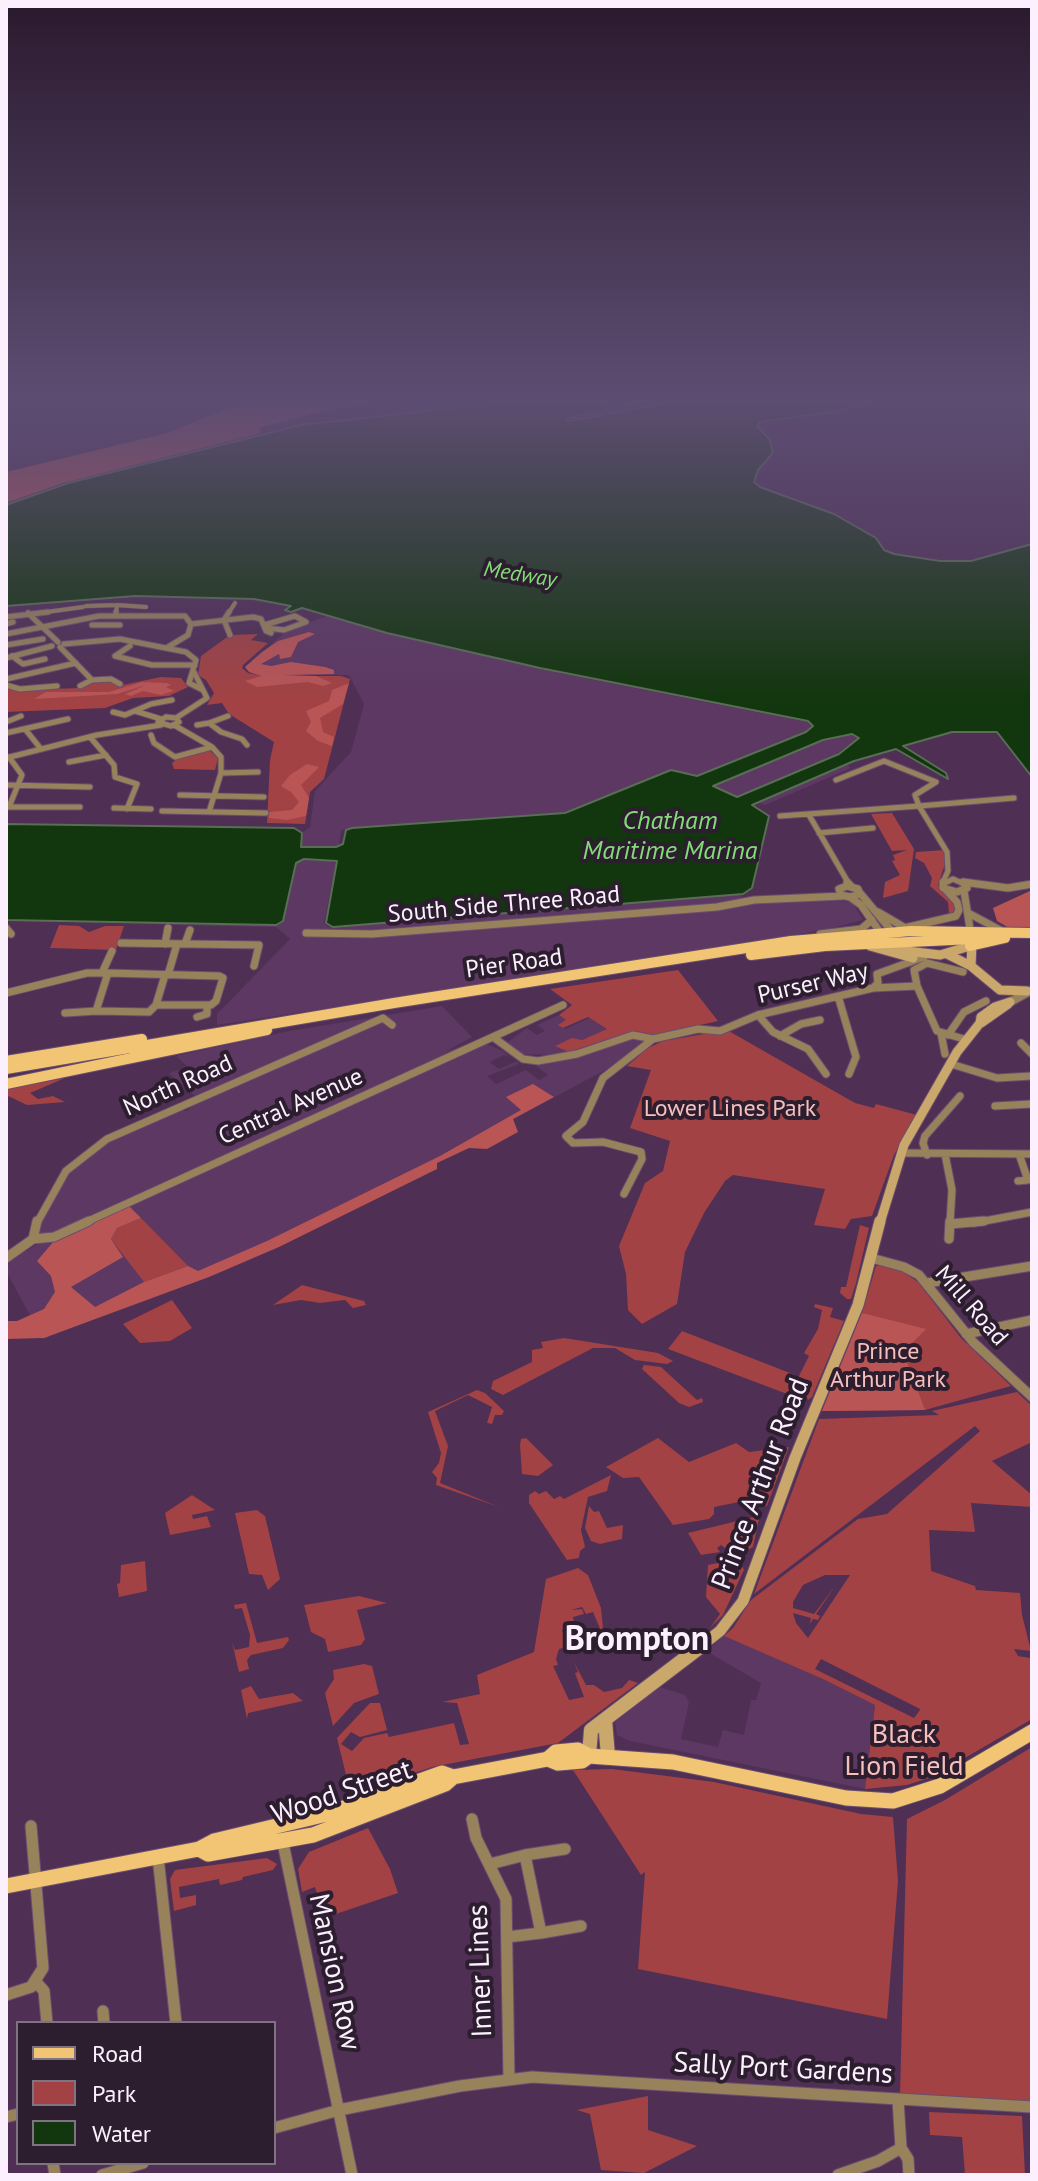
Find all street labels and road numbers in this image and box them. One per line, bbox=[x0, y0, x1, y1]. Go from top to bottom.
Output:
street label: South Side Three Road bbox=[387, 881, 621, 929]
street label: Pier Road bbox=[464, 943, 564, 985]
street label: Purser Way bbox=[755, 957, 871, 1011]
street label: North Road bbox=[119, 1049, 237, 1123]
street label: Central Avenue bbox=[214, 1062, 368, 1152]
street label: Mill Road bbox=[928, 1260, 1014, 1352]
street label: Prince Arthur Road bbox=[705, 1374, 817, 1594]
street label: Wood Street bbox=[267, 1753, 417, 1833]
street label: Mansion Row bbox=[301, 1891, 367, 2053]
street label: Inner Lines bbox=[462, 1904, 500, 2038]
street label: Sally Port Gardens bbox=[672, 2046, 894, 2092]

